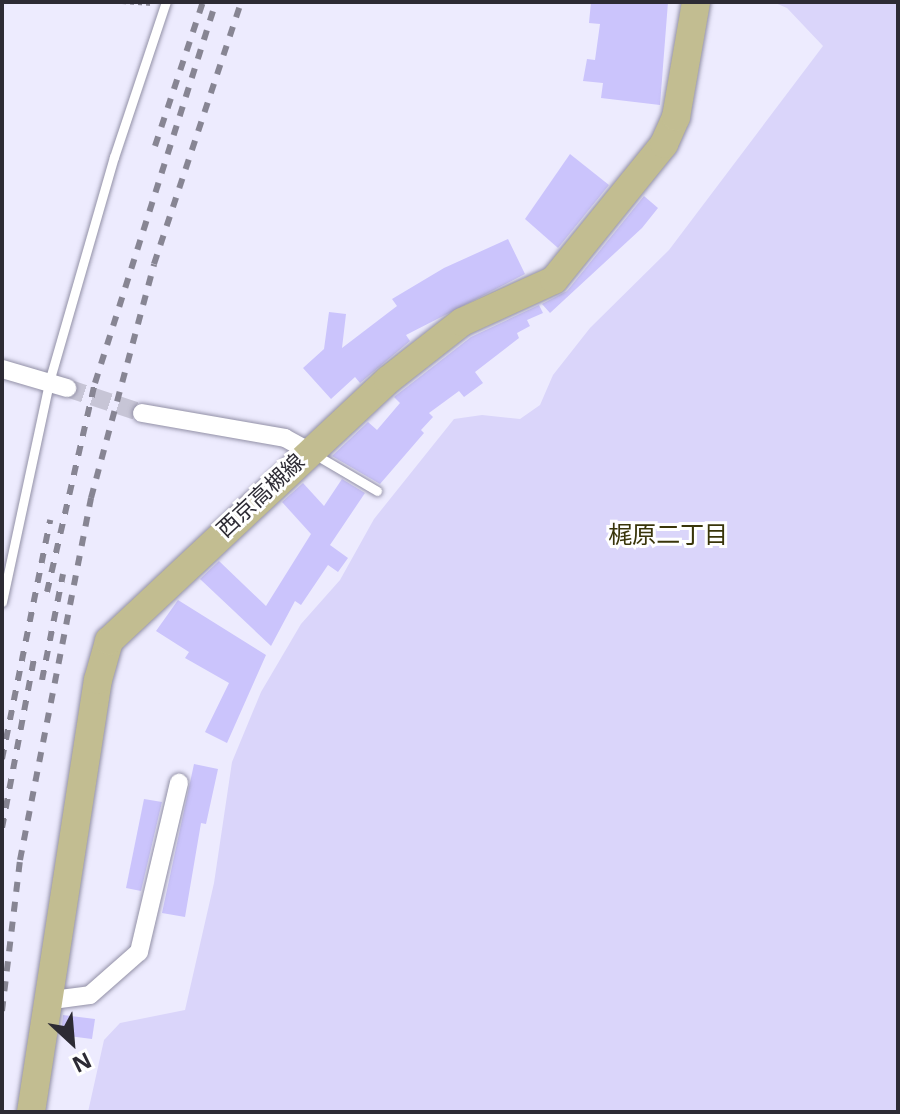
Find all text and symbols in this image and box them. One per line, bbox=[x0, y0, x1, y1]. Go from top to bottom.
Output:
street label: 西京高槻線 bbox=[211, 448, 309, 542]
district label: 梶原二丁目 bbox=[608, 520, 728, 548]
north arrow bbox=[32, 1002, 112, 1082]
text: N bbox=[68, 1046, 97, 1081]

